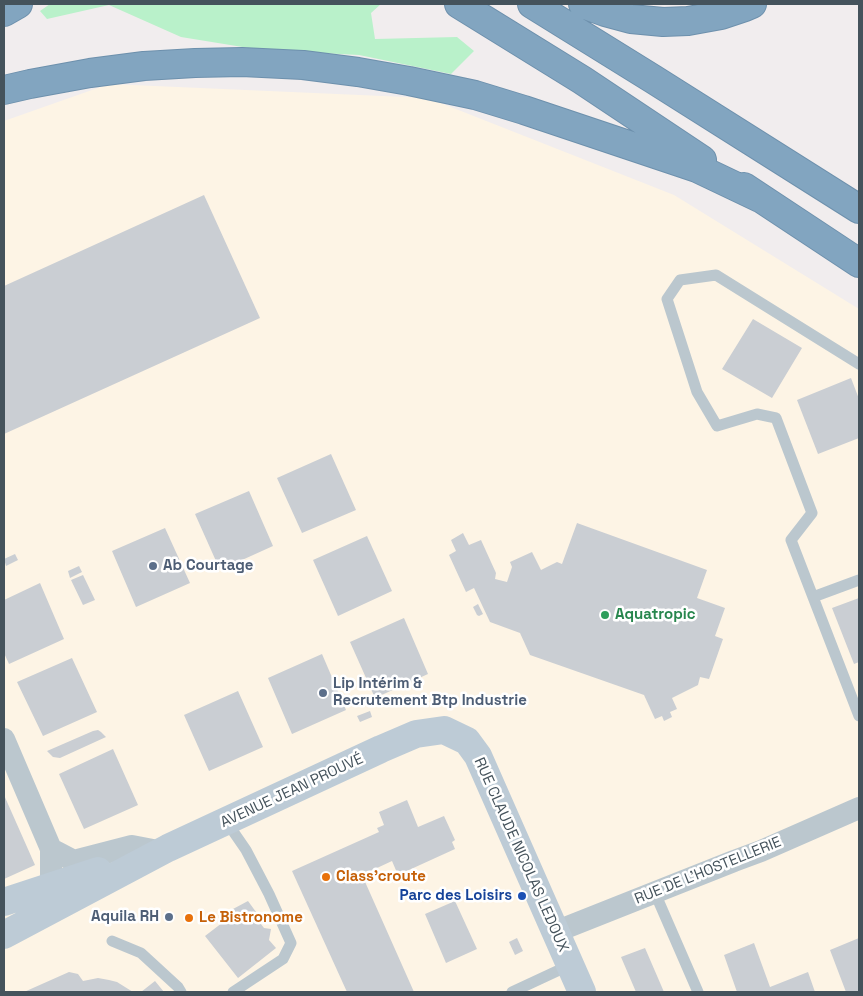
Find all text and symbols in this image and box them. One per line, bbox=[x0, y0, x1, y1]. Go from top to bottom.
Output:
place label: Ab Courtage bbox=[163, 557, 253, 575]
marker: Ab Courtage bbox=[147, 560, 159, 572]
place label: Aquatropic bbox=[615, 606, 695, 624]
marker: Aquatropic bbox=[599, 609, 611, 621]
place label: Lip Intérim & Recrutement Btp Industrie bbox=[333, 675, 527, 710]
marker: Lip Intérim & Recrutement Btp Industrie bbox=[317, 687, 329, 699]
street label: AVENUE JEAN PROUVÉ bbox=[218, 750, 366, 832]
street label: RUE CLAUDE NICOLAS LEDOUX bbox=[470, 755, 572, 955]
street label: RUE DE L'HOSTELLERIE bbox=[632, 833, 784, 909]
place label: Class'croute bbox=[336, 868, 426, 886]
marker: Class'croute bbox=[320, 871, 332, 883]
place label: Parc des Loisirs bbox=[399, 887, 512, 905]
marker: Parc des Loisirs bbox=[516, 890, 528, 902]
place label: Aquila RH bbox=[91, 908, 159, 926]
place label: Le Bistronome bbox=[199, 909, 303, 927]
marker: Aquila RH bbox=[163, 911, 175, 923]
marker: Le Bistronome bbox=[183, 912, 195, 924]

